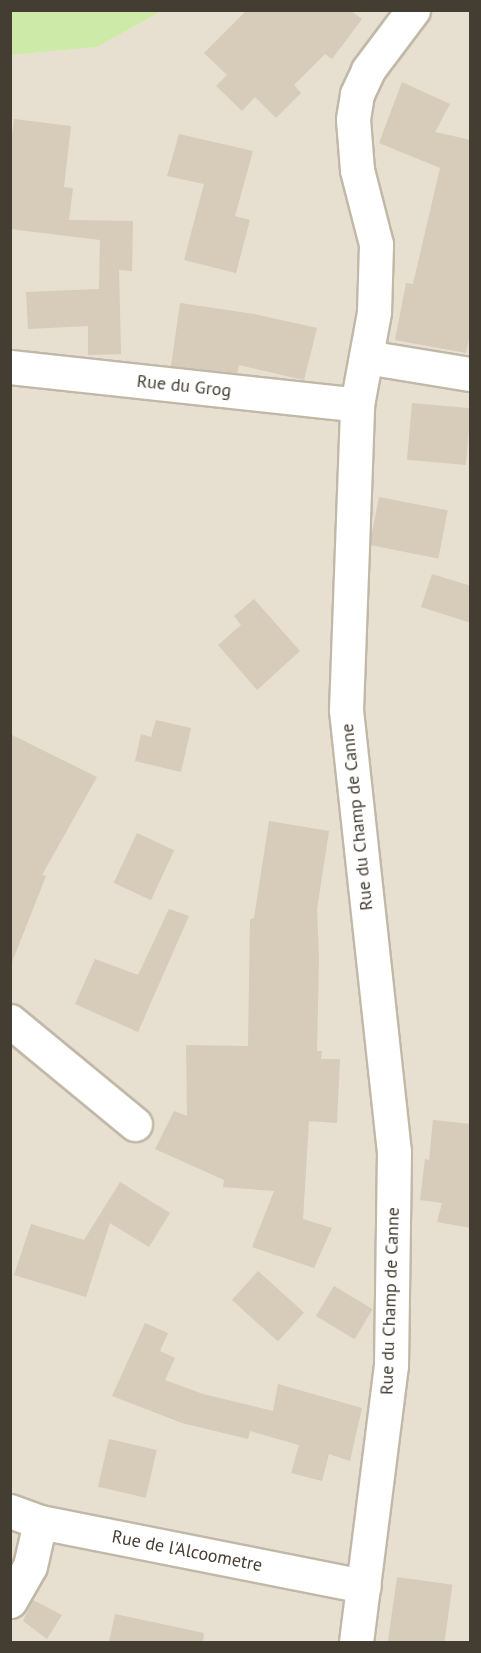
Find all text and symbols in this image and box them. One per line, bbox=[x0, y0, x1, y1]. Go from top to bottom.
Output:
street label: Rue du Grog bbox=[136, 370, 232, 402]
street label: Rue du Champ de Canne bbox=[336, 722, 378, 912]
street label: Rue du Champ de Canne bbox=[376, 1207, 404, 1395]
street label: Rue de l'Alcoometre bbox=[110, 1526, 264, 1576]

